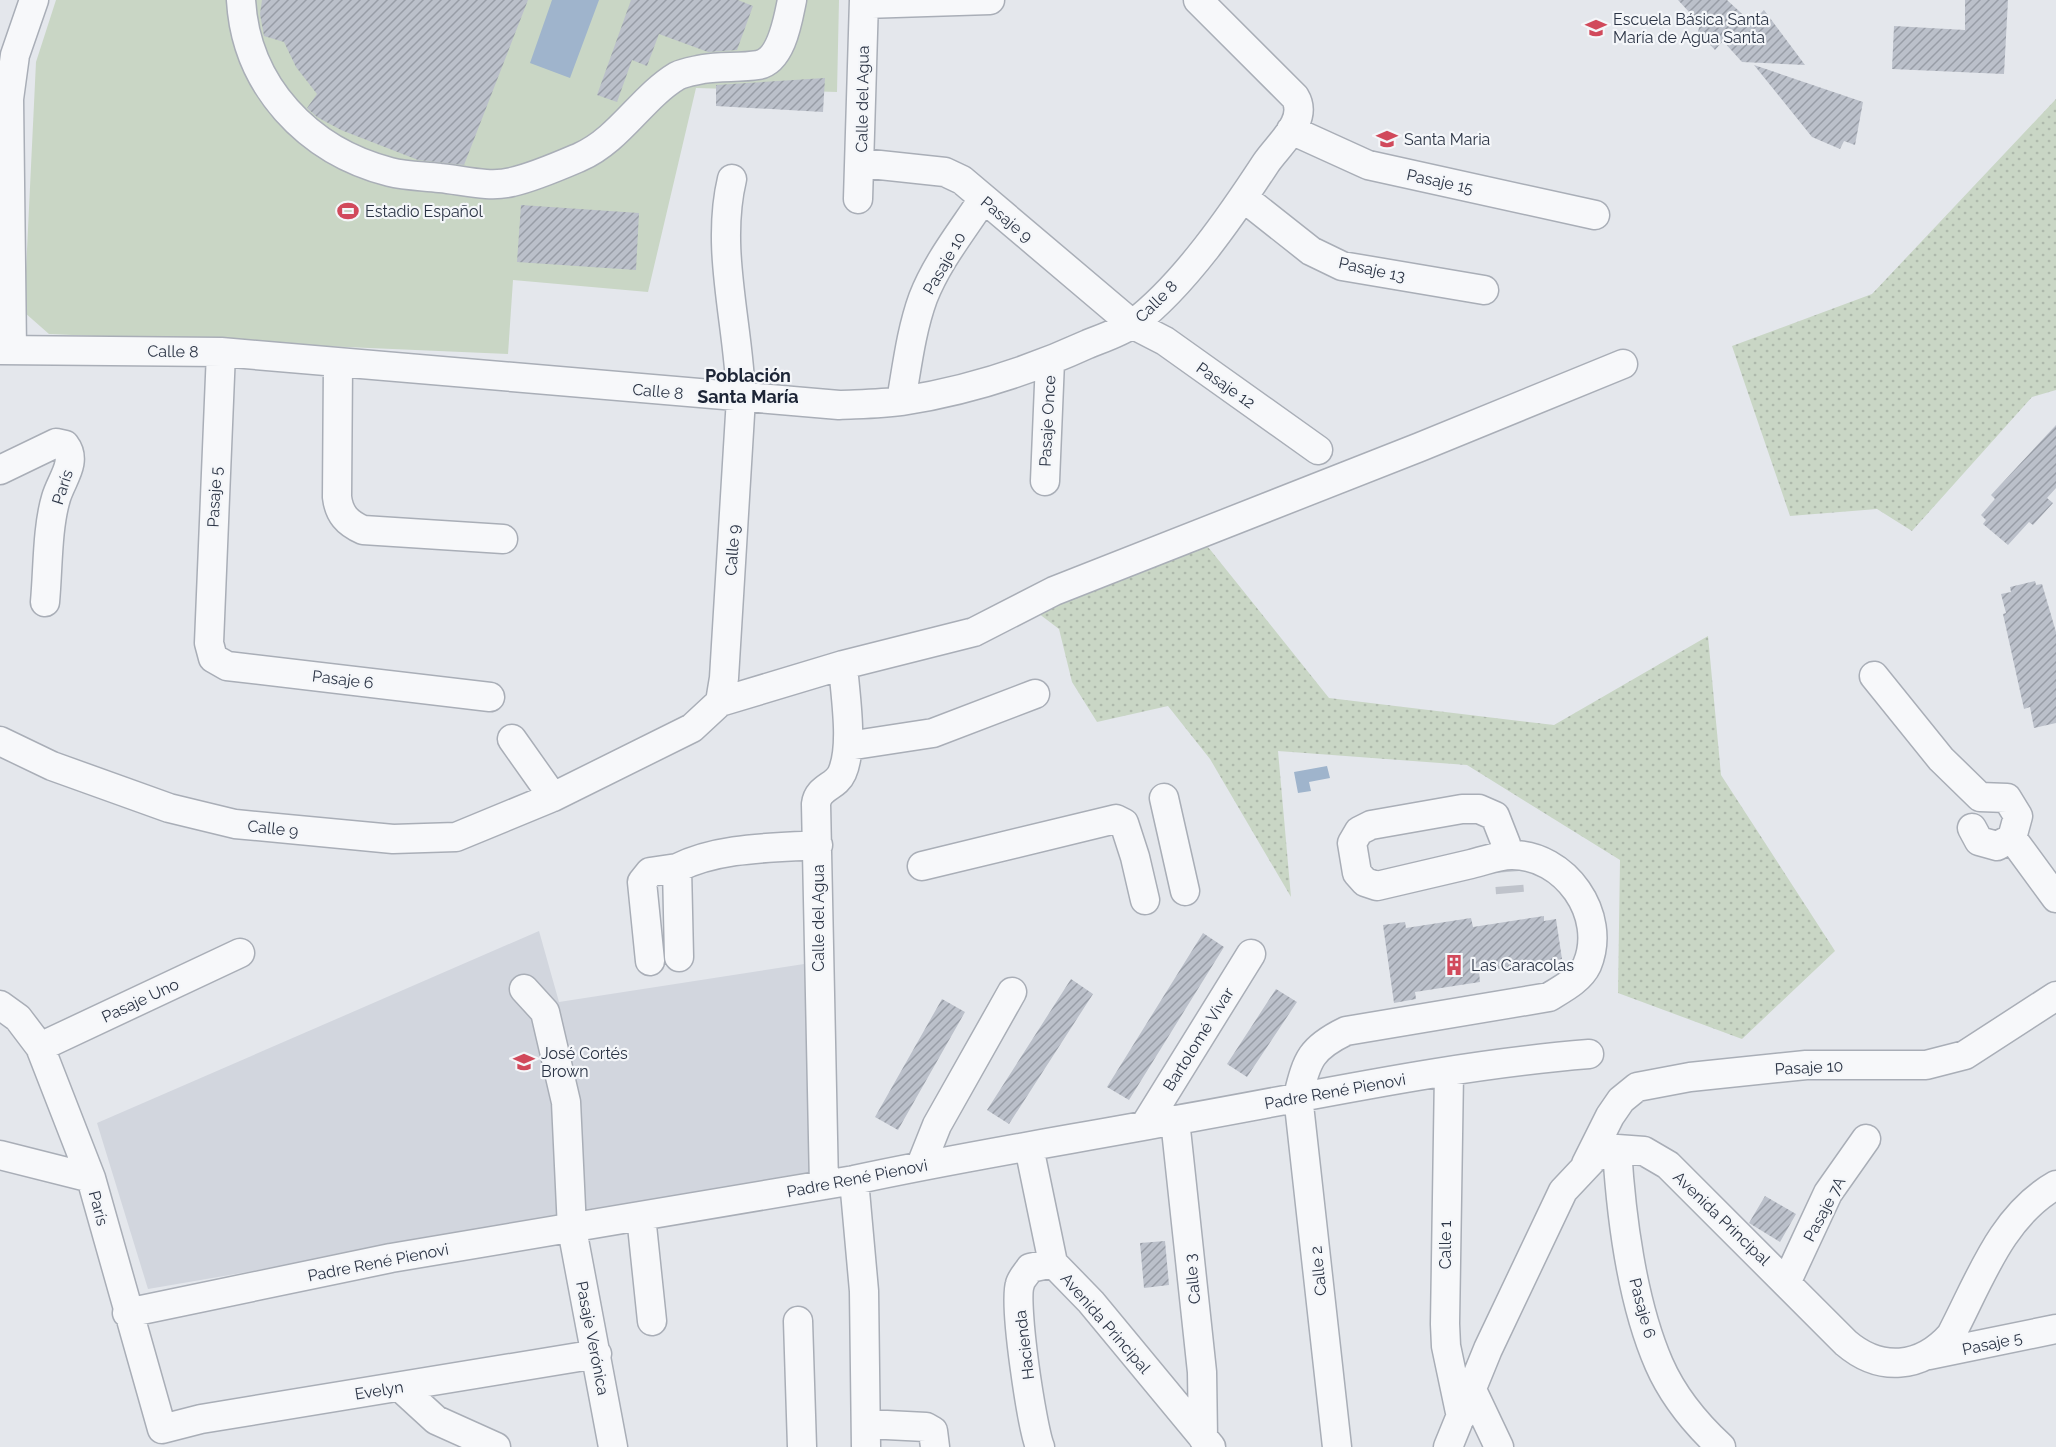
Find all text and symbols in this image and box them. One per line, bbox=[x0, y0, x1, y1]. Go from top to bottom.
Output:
place label: Escuela Básica Santa María de Agua Santa bbox=[1613, 10, 1769, 47]
school or university icon: Escuela Básica Santa María de Agua Santa bbox=[1584, 16, 1608, 40]
street label: Calle del Agua bbox=[852, 45, 873, 153]
school or university icon: Santa Maria bbox=[1375, 127, 1399, 151]
place label: Santa Maria bbox=[1404, 130, 1490, 149]
street label: Pasaje 15 bbox=[1405, 165, 1475, 198]
street label: Pasaje 9 bbox=[977, 192, 1036, 246]
sports icon: Estadio Español bbox=[336, 199, 360, 223]
place label: Estadio Español bbox=[365, 202, 483, 221]
street label: Pasaje 10 bbox=[919, 229, 970, 298]
street label: Pasaje 13 bbox=[1337, 253, 1407, 286]
street label: Calle 8 bbox=[1131, 276, 1181, 326]
street label: Calle 8 bbox=[147, 342, 199, 361]
street label: Pasaje 12 bbox=[1193, 358, 1259, 412]
district label: Población Santa María bbox=[697, 365, 799, 407]
street label: Pasaje Once bbox=[1036, 375, 1059, 467]
street label: Calle 8 bbox=[632, 380, 684, 403]
street label: Pasaje 5 bbox=[203, 466, 226, 528]
street label: París bbox=[48, 467, 77, 507]
street label: Calle 9 bbox=[721, 524, 744, 576]
street label: Pasaje 6 bbox=[311, 666, 375, 693]
street label: Calle 9 bbox=[246, 816, 299, 841]
street label: Calle del Agua bbox=[809, 864, 828, 972]
building icon: Las Caracolas bbox=[1442, 953, 1466, 977]
place label: Las Caracolas bbox=[1471, 956, 1574, 975]
street label: Pasaje Uno bbox=[99, 974, 182, 1027]
street label: Bartolomé Vivar bbox=[1159, 984, 1238, 1094]
place label: José Cortés Brown bbox=[541, 1044, 628, 1081]
school or university icon: José Cortés Brown bbox=[512, 1050, 536, 1074]
street label: Pasaje 10 bbox=[1774, 1056, 1844, 1079]
street label: Padre René Pienovi bbox=[1263, 1070, 1407, 1113]
street label: Padre René Pienovi bbox=[785, 1156, 929, 1201]
street label: Avenida Principal bbox=[1669, 1167, 1774, 1270]
street label: Pasaje 7A bbox=[1799, 1173, 1850, 1245]
street label: París bbox=[85, 1189, 112, 1228]
street label: Calle 1 bbox=[1436, 1220, 1455, 1269]
street label: Padre René Pienovi bbox=[306, 1240, 450, 1285]
street label: Calle 2 bbox=[1306, 1245, 1331, 1297]
street label: Calle 3 bbox=[1180, 1253, 1205, 1305]
street label: Avenida Principal bbox=[1057, 1269, 1155, 1378]
street label: Pasaje 6 bbox=[1625, 1276, 1660, 1340]
street label: Pasaje Verónica bbox=[572, 1279, 613, 1397]
street label: Hacienda bbox=[1011, 1309, 1038, 1381]
street label: Pasaje 5 bbox=[1960, 1328, 2024, 1359]
street label: Evelyn bbox=[353, 1377, 405, 1404]

